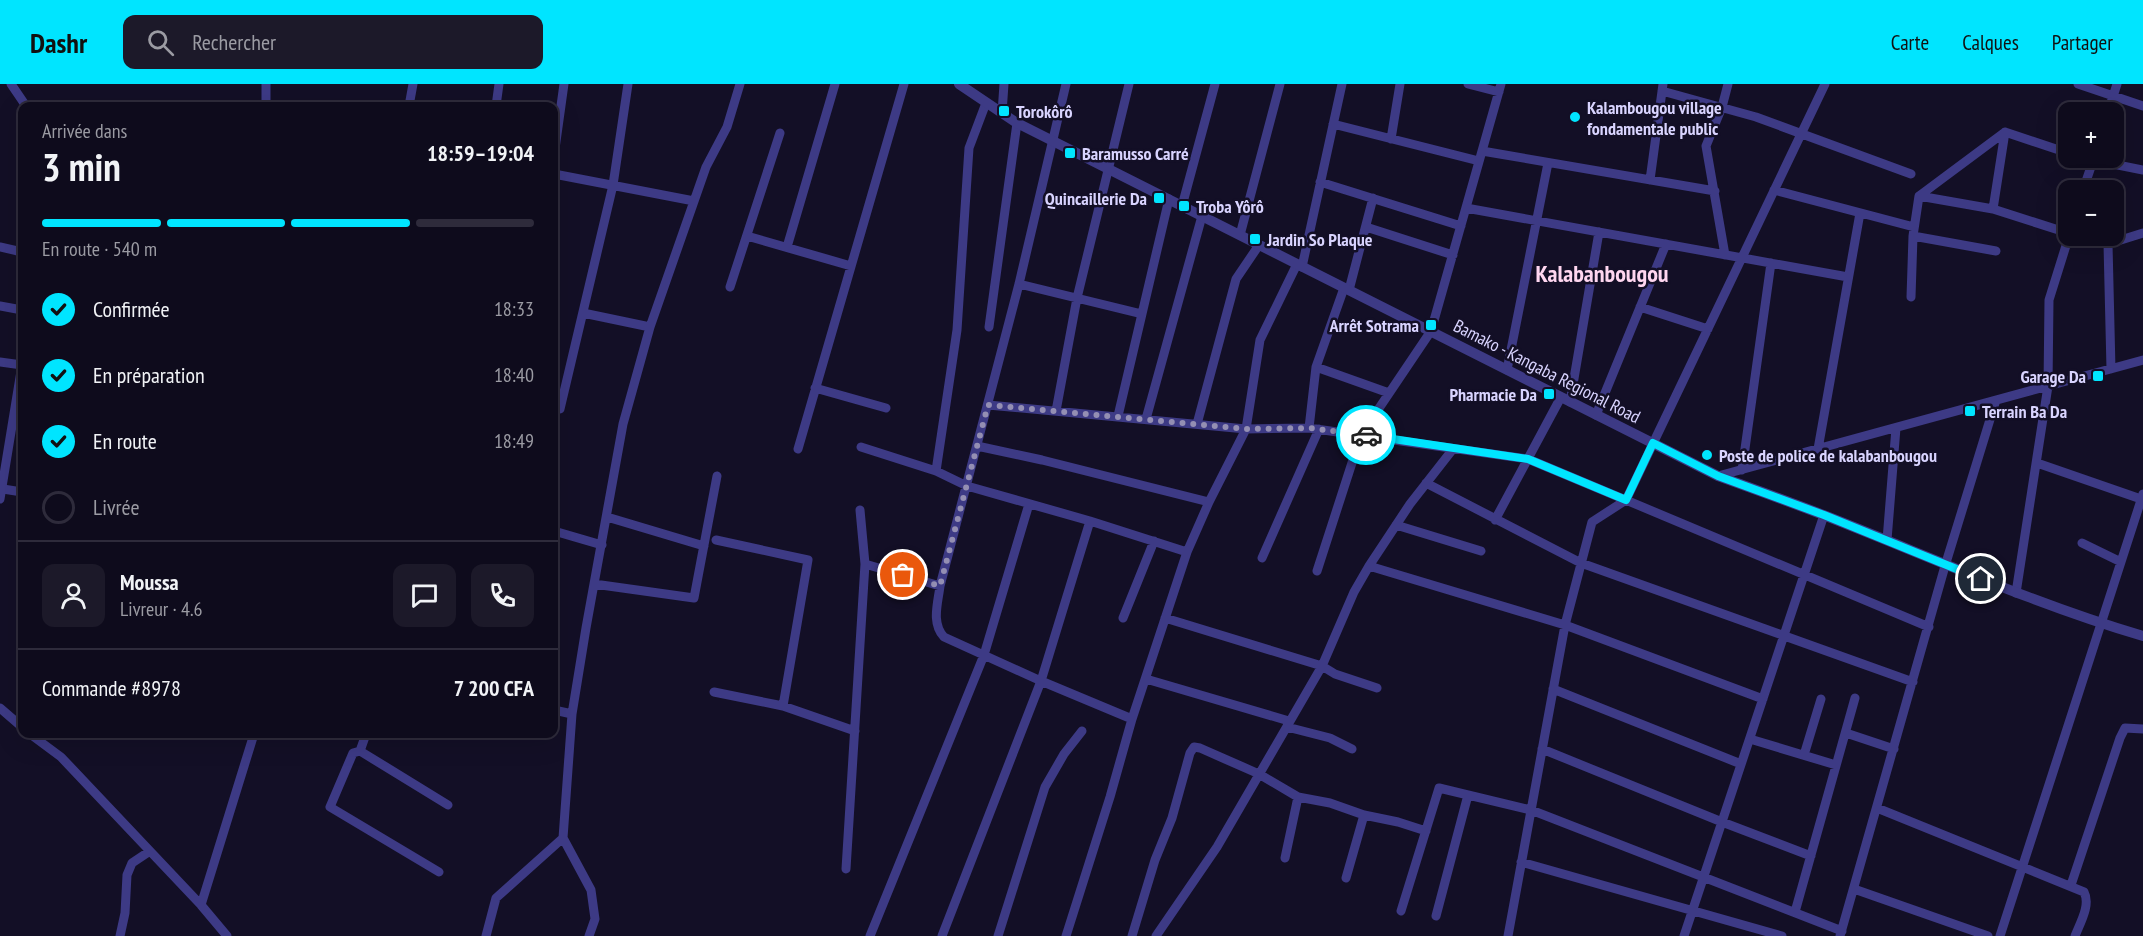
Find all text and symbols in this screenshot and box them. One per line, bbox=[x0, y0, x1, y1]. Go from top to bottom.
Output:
search box bbox=[123, 15, 543, 69]
text: Dashr bbox=[30, 24, 87, 61]
icon: search bbox=[144, 26, 177, 59]
text: Rechercher bbox=[192, 28, 276, 56]
text: Carte bbox=[1891, 29, 1929, 56]
text: Calques bbox=[1962, 29, 2019, 56]
text: Partager bbox=[2052, 29, 2113, 56]
place label: Kalambougou village fondamentale public bbox=[1587, 96, 1722, 140]
place label: Torokôrô bbox=[1016, 100, 1072, 123]
map controls bbox=[2058, 102, 2124, 246]
button: + bbox=[2058, 102, 2124, 168]
marker: Torokôrô bbox=[997, 104, 1011, 118]
marker: Kalambougou village fondamentale public bbox=[1568, 110, 1582, 124]
text: Arrivée dans bbox=[42, 118, 127, 144]
text: 18:59–19:04 bbox=[427, 139, 534, 167]
text: 3 min bbox=[42, 141, 121, 192]
place label: Baramusso Carré bbox=[1082, 142, 1189, 165]
marker: Baramusso Carré bbox=[1063, 146, 1077, 160]
button: − bbox=[2058, 180, 2124, 246]
place label: Quincaillerie Da bbox=[1045, 187, 1147, 210]
marker: Quincaillerie Da bbox=[1152, 191, 1166, 205]
place label: Troba Yôrô bbox=[1196, 195, 1264, 218]
marker: Troba Yôrô bbox=[1177, 199, 1191, 213]
place label: Jardin So Plaque bbox=[1266, 228, 1373, 251]
marker: Jardin So Plaque bbox=[1248, 232, 1262, 246]
text: En route · 540 m bbox=[42, 236, 157, 262]
district label: Kalabanbougou bbox=[1535, 258, 1669, 289]
icon: check bbox=[42, 293, 75, 326]
text: Confirmée bbox=[93, 295, 170, 323]
text: 18:33 bbox=[494, 296, 534, 322]
place label: Arrêt Sotrama bbox=[1329, 314, 1419, 337]
street label: Bamako - Kangaba Regional Road bbox=[1450, 314, 1644, 428]
marker: Arrêt Sotrama bbox=[1424, 318, 1438, 332]
icon: check bbox=[42, 359, 75, 392]
text: En préparation bbox=[93, 361, 205, 389]
text: 18:40 bbox=[494, 362, 534, 388]
place label: Garage Da bbox=[2020, 365, 2086, 388]
marker: Garage Da bbox=[2091, 369, 2105, 383]
place label: Pharmacie Da bbox=[1449, 383, 1537, 406]
marker: Pharmacie Da bbox=[1542, 387, 1556, 401]
place label: Terrain Ba Da bbox=[1982, 400, 2067, 423]
marker: Terrain Ba Da bbox=[1963, 404, 1977, 418]
courier bbox=[1336, 405, 1396, 465]
icon: car bbox=[1350, 419, 1383, 452]
icon: check bbox=[42, 425, 75, 458]
text: En route bbox=[93, 427, 157, 455]
text: 18:49 bbox=[494, 428, 534, 454]
place label: Poste de police de kalabanbougou bbox=[1719, 444, 1937, 467]
marker: Poste de police de kalabanbougou bbox=[1700, 448, 1714, 462]
text: Livrée bbox=[93, 493, 139, 521]
pin bbox=[877, 549, 928, 600]
pin bbox=[1955, 553, 2006, 604]
icon: bag bbox=[886, 558, 919, 591]
icon: home bbox=[1964, 562, 1997, 595]
button: person bbox=[42, 564, 105, 627]
button: chat bbox=[393, 564, 456, 627]
button: phone bbox=[471, 564, 534, 627]
text: Moussa bbox=[120, 568, 179, 596]
text: Livreur · 4.6 bbox=[120, 596, 203, 622]
text: Commande #8978 bbox=[42, 674, 181, 702]
text: 7 200 CFA bbox=[454, 674, 534, 702]

